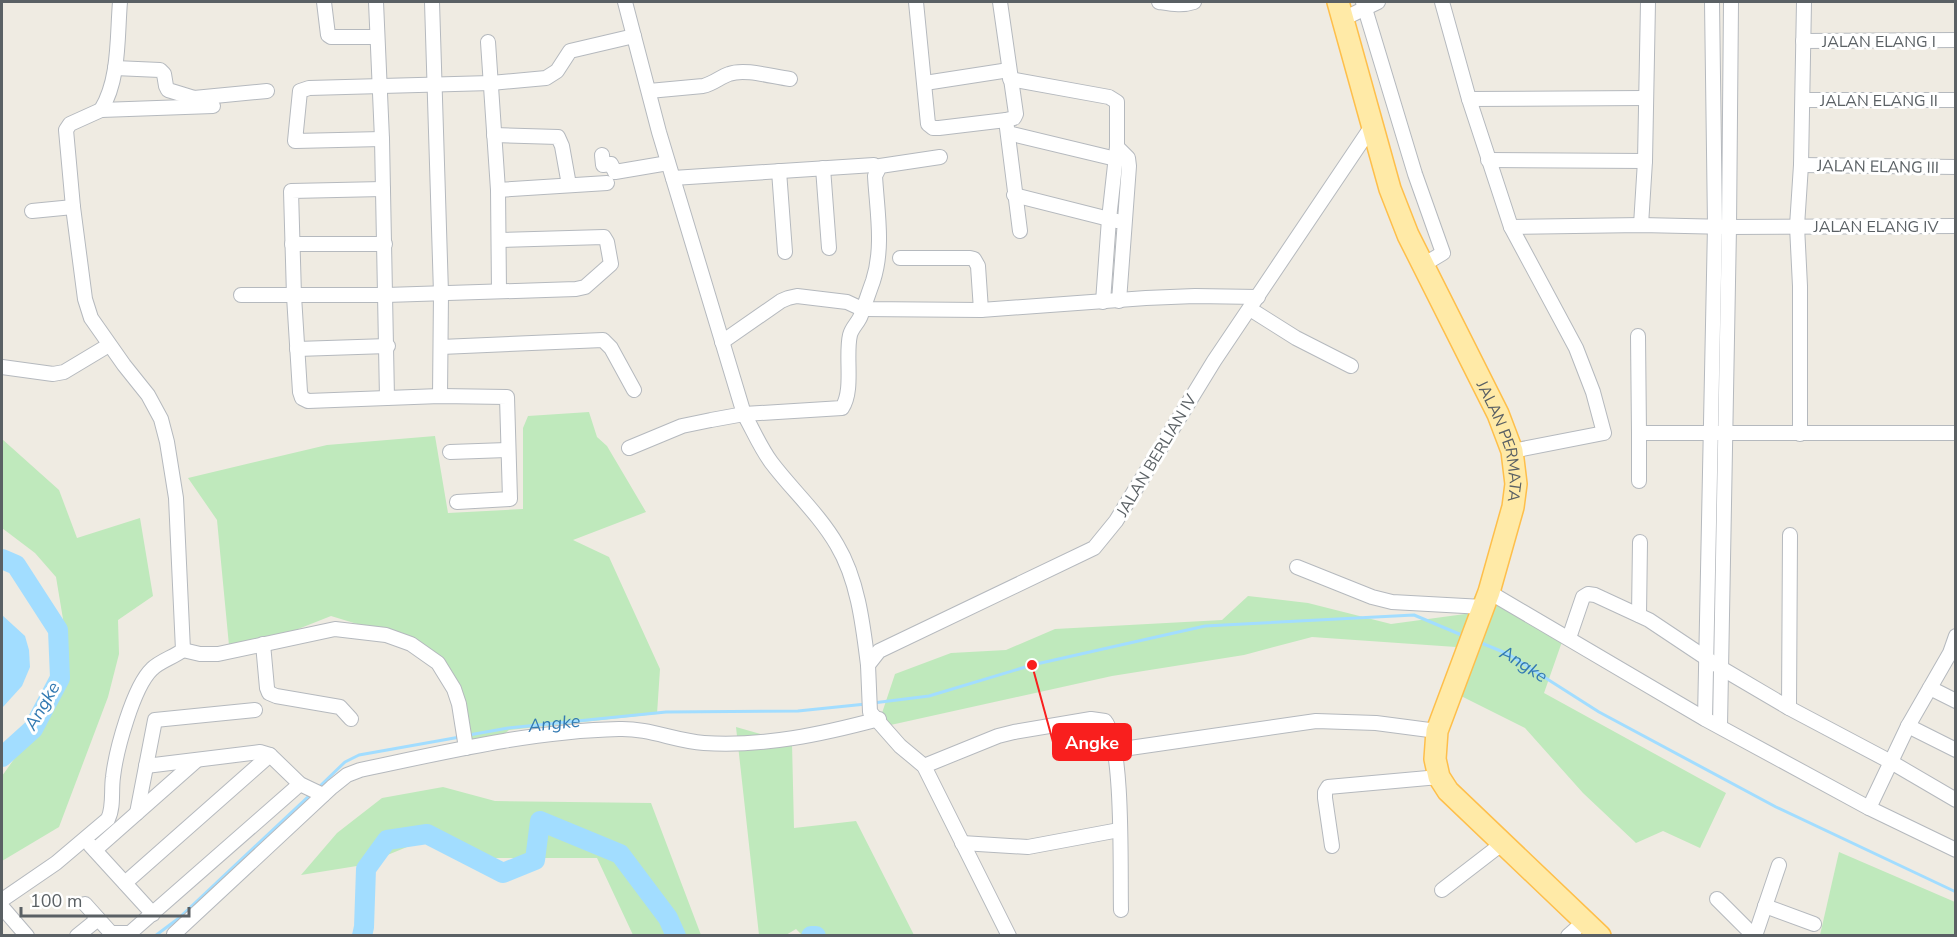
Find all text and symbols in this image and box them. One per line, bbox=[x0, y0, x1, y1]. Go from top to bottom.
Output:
street label: JALAN ELANG I bbox=[1821, 31, 1936, 53]
street label: JALAN ELANG II bbox=[1819, 90, 1938, 112]
street label: JALAN ELANG III bbox=[1816, 155, 1939, 179]
street label: JALAN ELANG IV bbox=[1813, 216, 1939, 238]
street label: JALAN PERMATA bbox=[1470, 376, 1526, 503]
street label: JALAN BERLIAN IV bbox=[1111, 389, 1203, 522]
water label: Angke bbox=[1496, 640, 1553, 688]
water label: Angke bbox=[18, 677, 66, 735]
water label: Angke bbox=[526, 709, 582, 738]
callout: Angke bbox=[1053, 724, 1131, 760]
text: Angke bbox=[1065, 731, 1119, 755]
scale bar bbox=[21, 880, 189, 918]
text: 100 m bbox=[30, 889, 82, 913]

